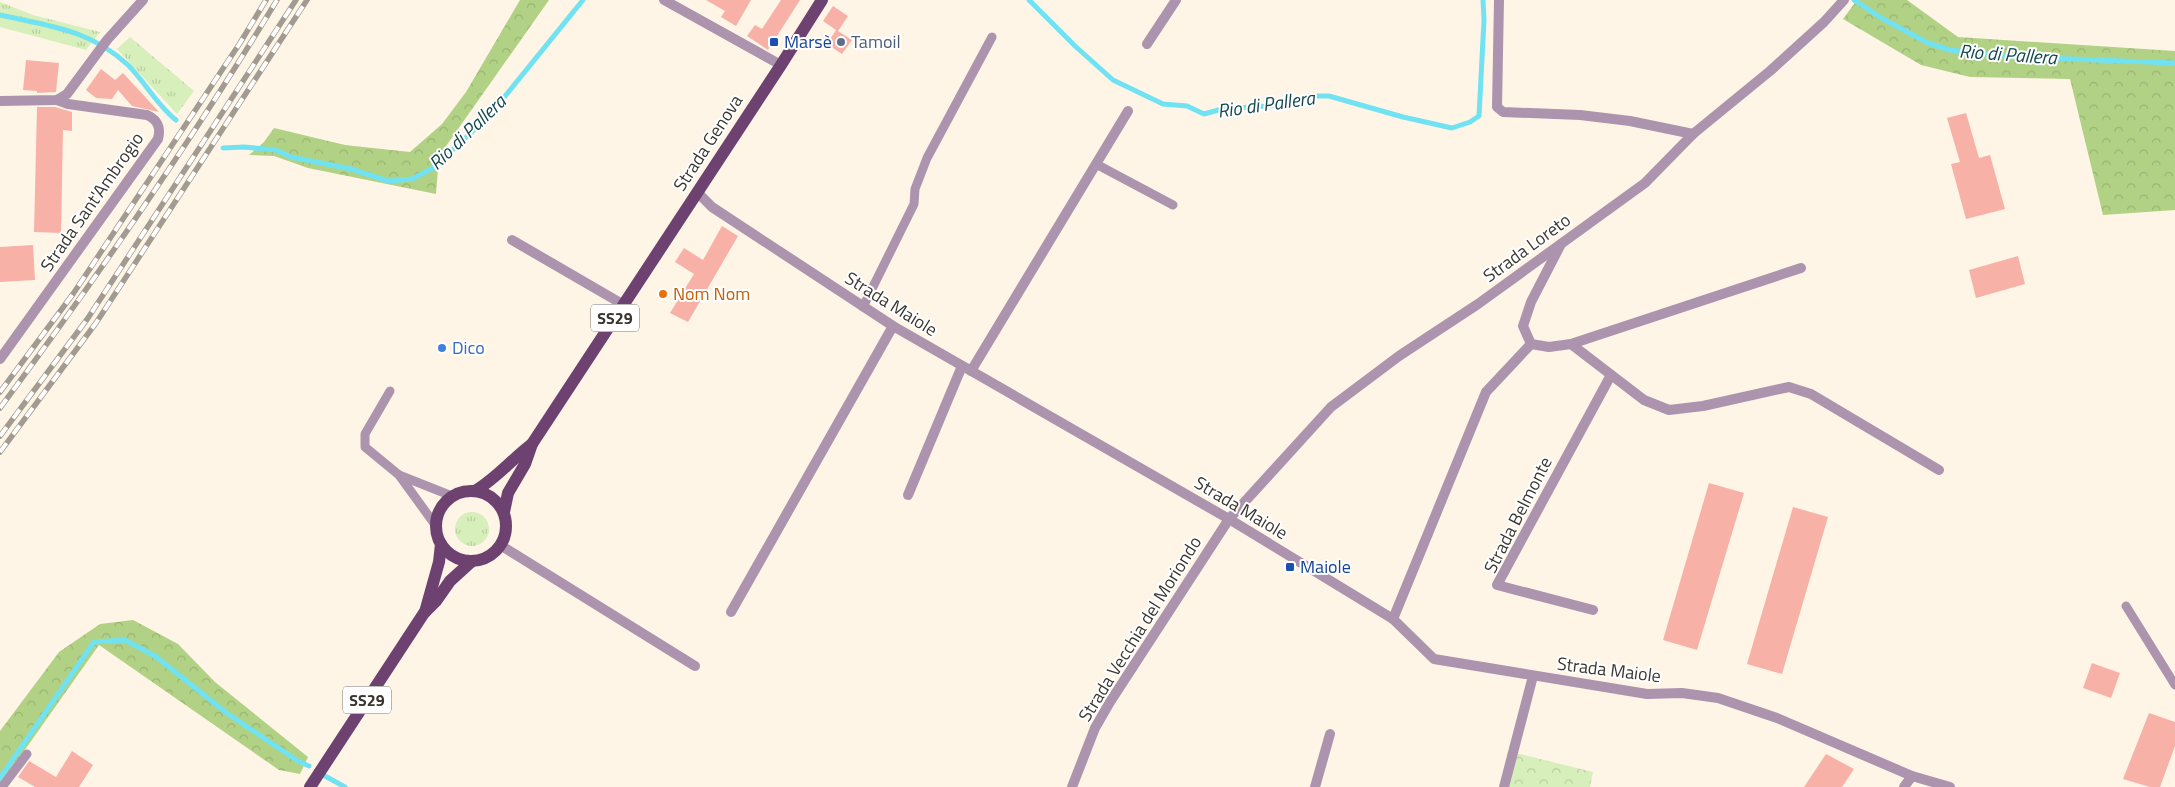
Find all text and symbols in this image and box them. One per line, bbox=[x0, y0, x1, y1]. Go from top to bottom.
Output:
place label: Marsè bbox=[784, 28, 832, 55]
place label: Tamoil bbox=[851, 28, 901, 55]
marker: Marsè bbox=[768, 36, 780, 48]
marker: Tamoil bbox=[835, 36, 847, 48]
water label: Rio di Pallera bbox=[1958, 36, 2059, 71]
water label: Rio di Pallera bbox=[1215, 82, 1318, 125]
water label: Rio di Pallera bbox=[421, 86, 513, 176]
street label: Strada Genova bbox=[666, 89, 749, 196]
street label: Strada Sant'Ambrogio bbox=[33, 126, 150, 277]
street label: Strada Loreto bbox=[1477, 207, 1576, 289]
street label: Strada Maiole bbox=[840, 264, 943, 343]
place label: Nom Nom bbox=[673, 280, 750, 307]
marker: Nom Nom bbox=[657, 288, 669, 300]
road number: SS29 bbox=[591, 304, 639, 332]
place label: Dico bbox=[452, 334, 485, 361]
marker: Dico bbox=[436, 342, 448, 354]
street label: Strada Belmonte bbox=[1477, 452, 1559, 578]
street label: Strada Maiole bbox=[1190, 469, 1293, 546]
street label: Strada Vecchia del Moriondo bbox=[1071, 531, 1208, 727]
place label: Maiole bbox=[1300, 553, 1351, 580]
marker: Maiole bbox=[1284, 561, 1296, 573]
street label: Strada Maiole bbox=[1556, 650, 1663, 689]
road number: SS29 bbox=[343, 686, 391, 714]

